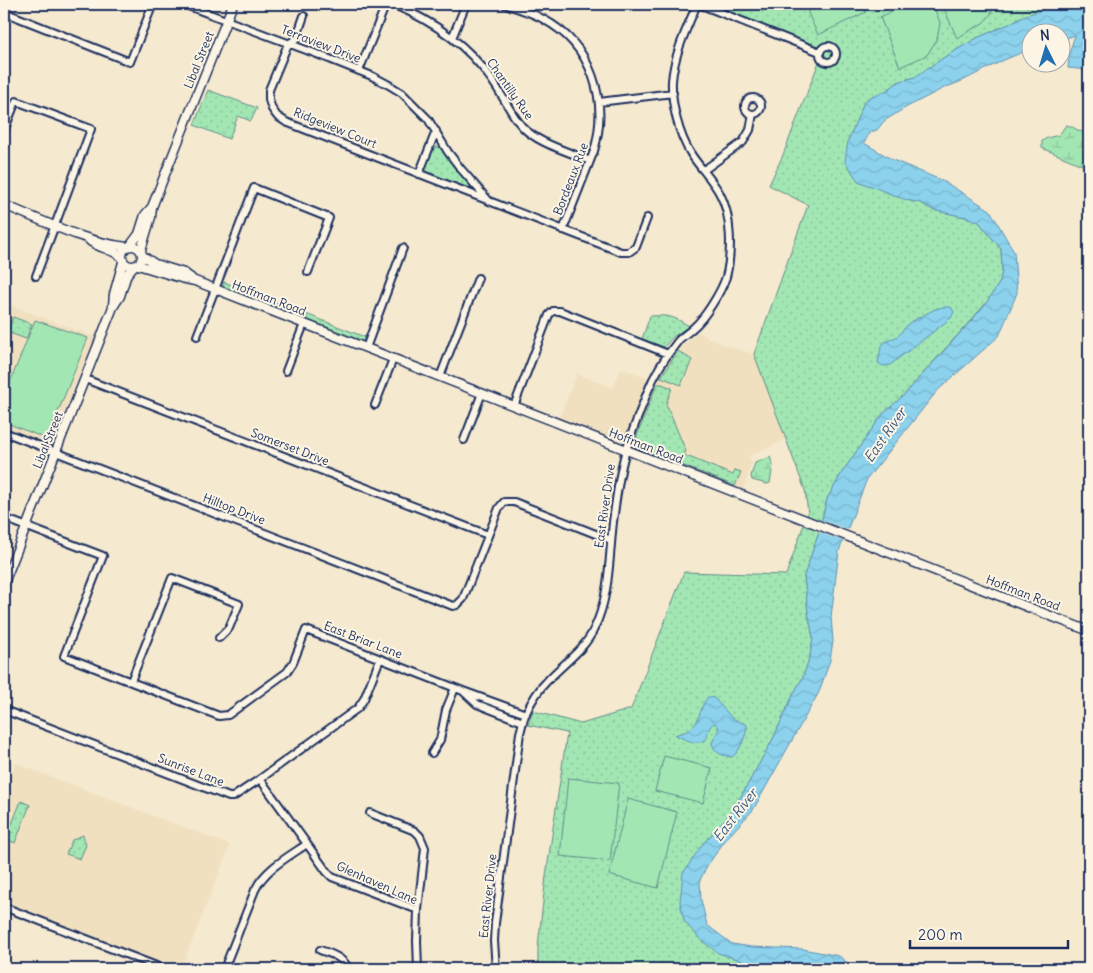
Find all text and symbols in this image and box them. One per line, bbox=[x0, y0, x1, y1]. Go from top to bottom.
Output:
street label: Terraview Drive bbox=[279, 21, 363, 66]
north arrow bbox=[1020, 22, 1070, 72]
text: N bbox=[1039, 26, 1050, 44]
street label: Libal Street bbox=[180, 29, 217, 91]
street label: Chantilly Rue bbox=[484, 55, 537, 122]
street label: Ridgeview Court bbox=[291, 104, 379, 151]
street label: Bordeaux Rue bbox=[550, 140, 591, 217]
street label: Hoffman Road bbox=[230, 276, 308, 319]
water label: East River bbox=[860, 402, 912, 466]
street label: Libal Street bbox=[29, 409, 66, 471]
street label: Hoffman Road bbox=[607, 424, 685, 467]
street label: Somerset Drive bbox=[249, 425, 331, 468]
street label: East River Drive bbox=[591, 463, 618, 549]
street label: Hilltop Drive bbox=[201, 490, 267, 527]
street label: Hoffman Road bbox=[984, 571, 1062, 614]
street label: East Briar Lane bbox=[322, 618, 405, 661]
street label: Sunrise Lane bbox=[156, 750, 226, 789]
water label: East River bbox=[709, 783, 763, 845]
street label: East River Drive bbox=[476, 853, 499, 939]
street label: Glenhaven Lane bbox=[334, 858, 420, 907]
scale bar bbox=[910, 918, 1068, 950]
text: 200 m bbox=[918, 925, 963, 944]

